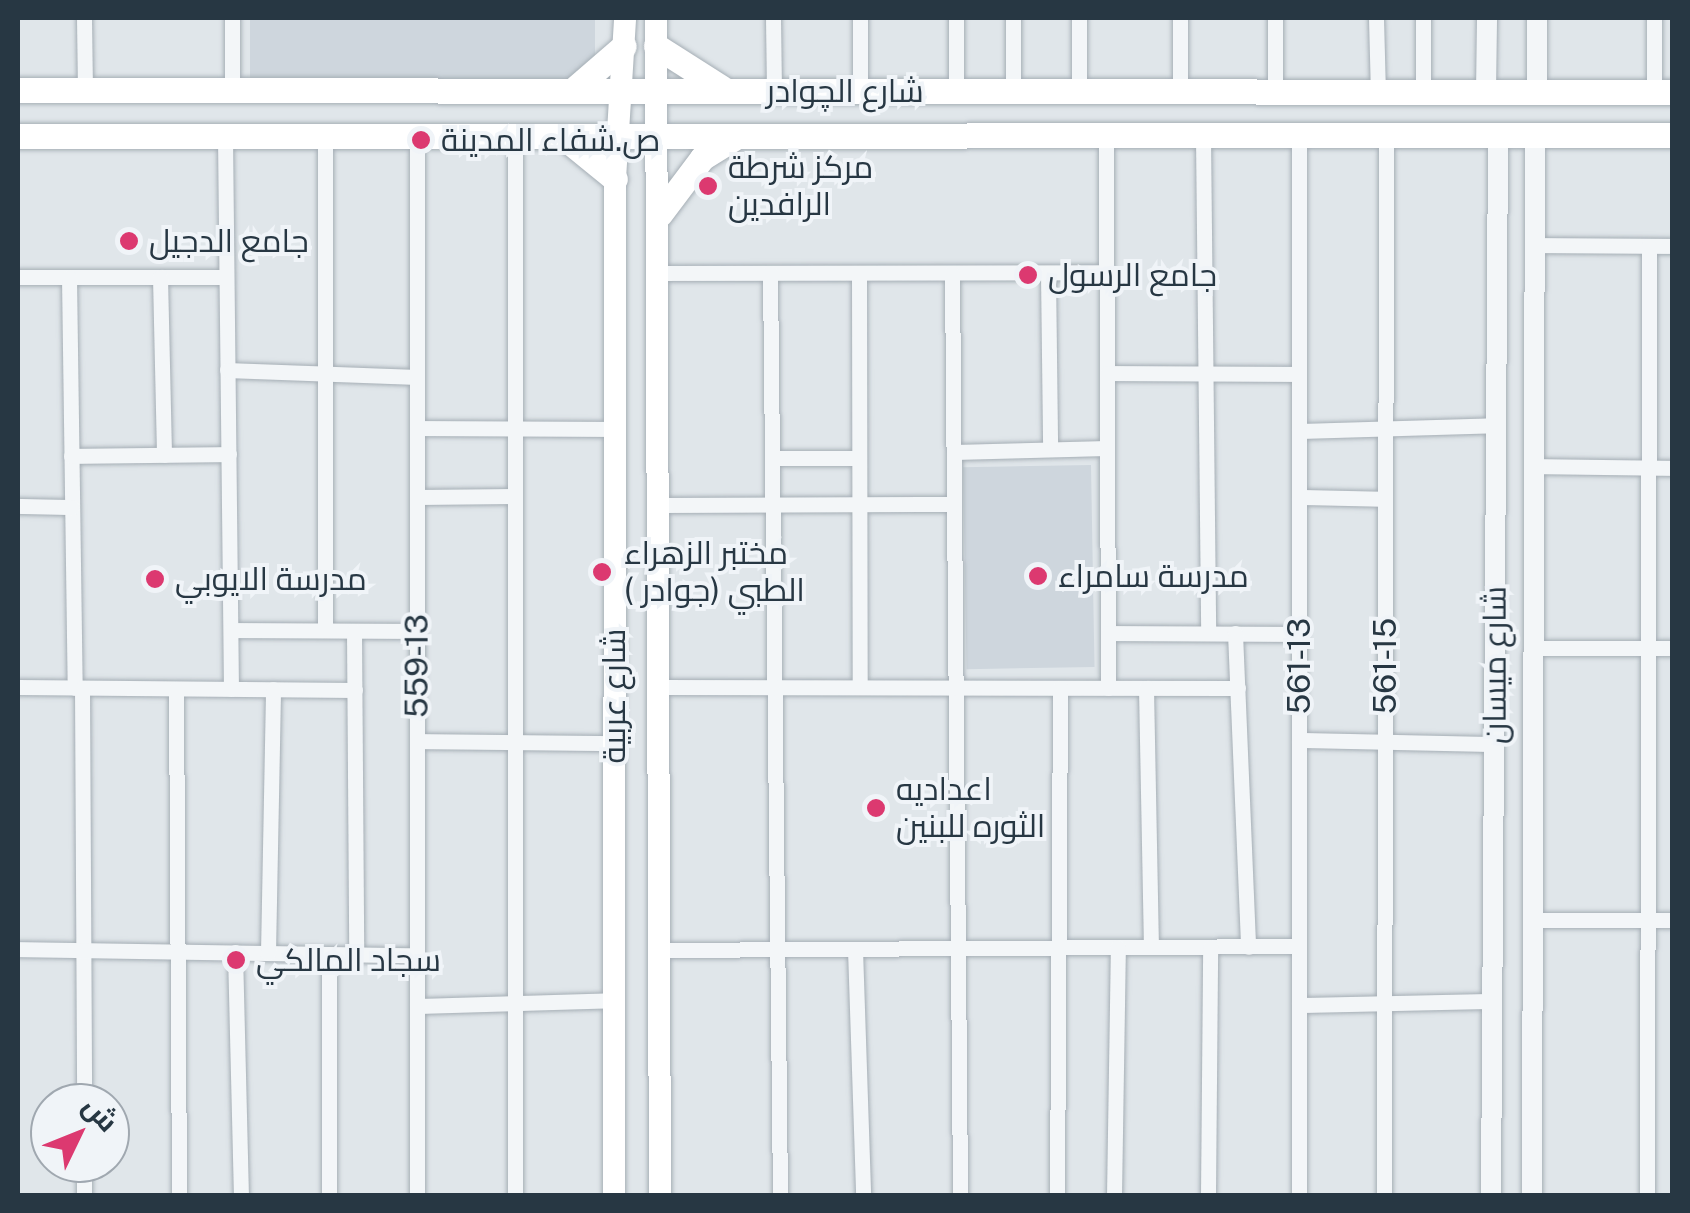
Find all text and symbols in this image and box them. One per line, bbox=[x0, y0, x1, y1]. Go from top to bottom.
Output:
street label: شارع الچوادر bbox=[766, 72, 924, 110]
place label: ص.شفاء المدينة bbox=[441, 121, 660, 159]
marker: ص.شفاء المدينة bbox=[410, 129, 432, 151]
place label: مركز شرطة الرافدين bbox=[728, 149, 873, 224]
marker: مركز شرطة الرافدين bbox=[697, 175, 719, 197]
place label: جامع الدجيل bbox=[149, 222, 309, 260]
marker: جامع الدجيل bbox=[118, 230, 140, 252]
place label: جامع الرسول bbox=[1048, 256, 1217, 294]
marker: جامع الرسول bbox=[1017, 264, 1039, 286]
place label: مختبر الزهراء الطبي (جوادر ) bbox=[624, 535, 805, 610]
place label: مدرسة سامراء bbox=[1058, 557, 1249, 595]
marker: مختبر الزهراء الطبي (جوادر ) bbox=[589, 559, 615, 585]
place label: مدرسة الايوبي bbox=[175, 560, 367, 598]
marker: مدرسة سامراء bbox=[1027, 565, 1049, 587]
marker: مدرسة الايوبي bbox=[144, 568, 166, 590]
street label: شارع ميسان bbox=[1476, 586, 1514, 744]
street label: 559-13 bbox=[398, 614, 436, 718]
street label: 561-13 bbox=[1280, 618, 1318, 714]
street label: 561-15 bbox=[1366, 618, 1404, 714]
street label: شارع عربية bbox=[595, 629, 633, 763]
place label: اعداديه الثوره للبنين bbox=[896, 771, 1045, 846]
marker: اعداديه الثوره للبنين bbox=[865, 797, 887, 819]
place label: سجاد المالكي bbox=[256, 941, 441, 979]
marker: سجاد المالكي bbox=[225, 949, 247, 971]
north arrow bbox=[30, 1083, 130, 1183]
text: ش bbox=[77, 1089, 125, 1138]

